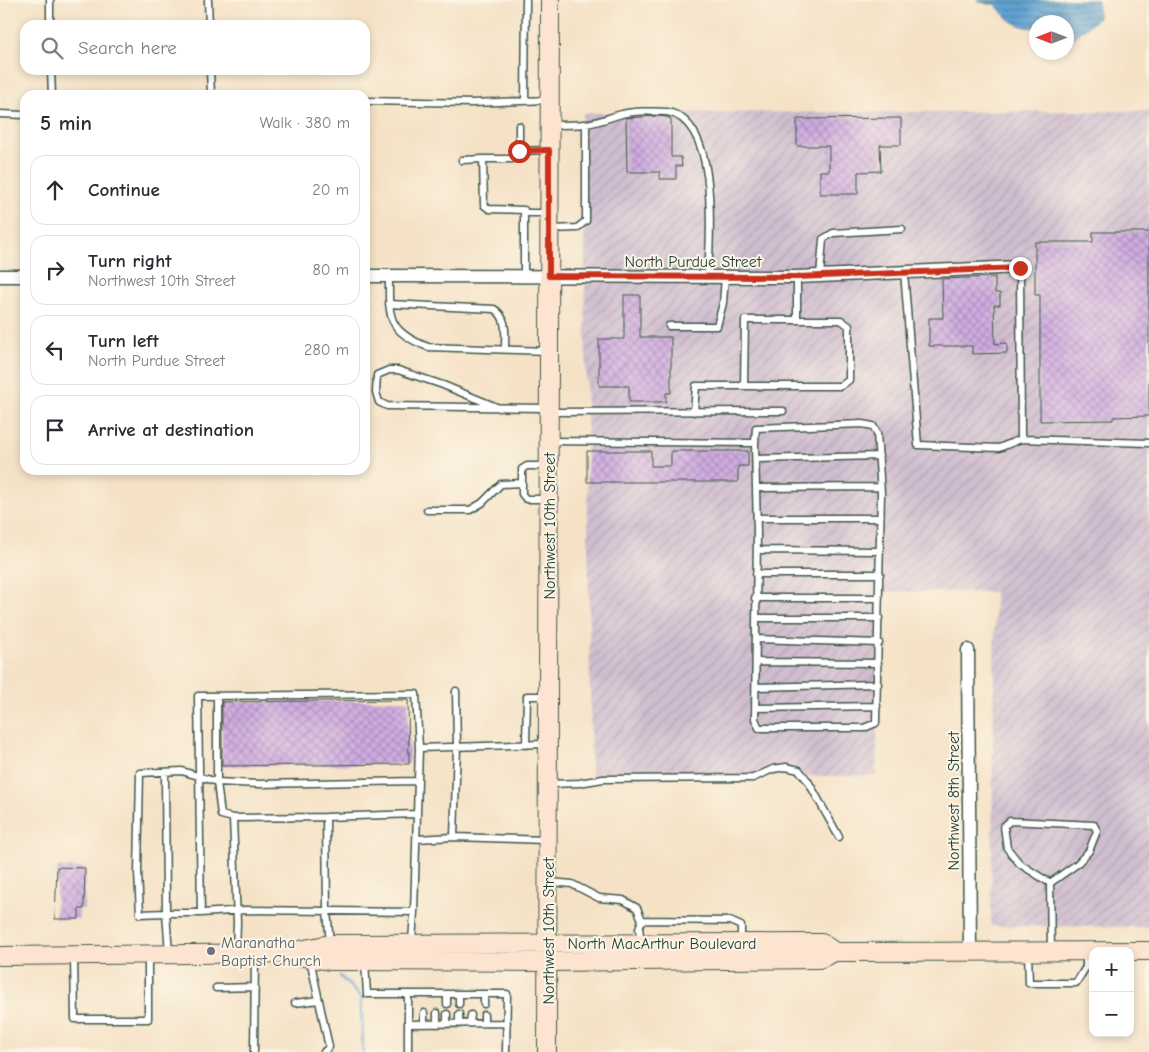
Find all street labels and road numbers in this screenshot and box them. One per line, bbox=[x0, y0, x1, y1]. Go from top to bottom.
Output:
street label: North Purdue Street bbox=[625, 253, 762, 271]
street label: Northwest 10th Street bbox=[541, 452, 559, 600]
street label: Northwest 8th Street bbox=[945, 731, 963, 871]
street label: Northwest 10th Street bbox=[540, 857, 558, 1005]
street label: North MacArthur Boulevard bbox=[568, 935, 756, 953]

